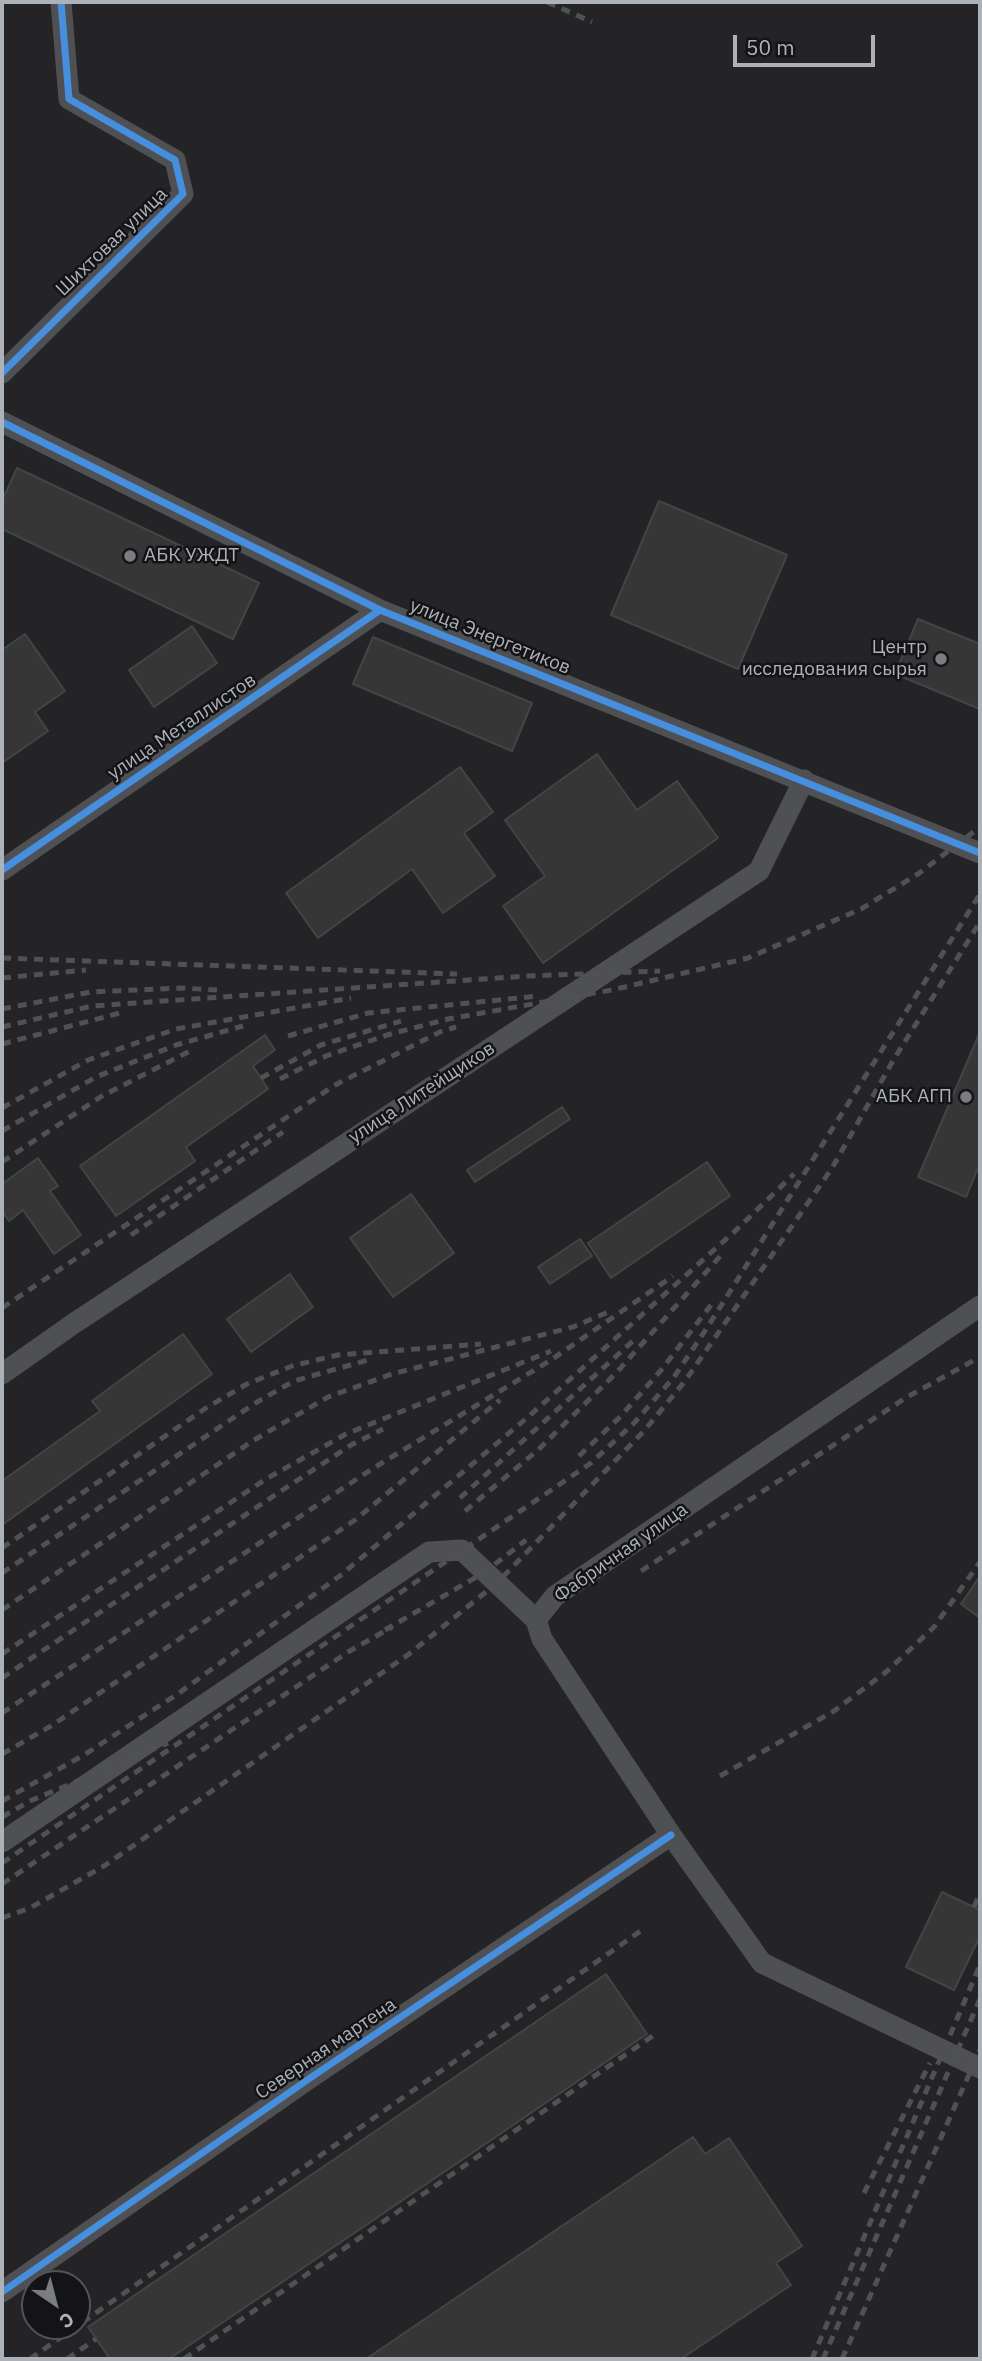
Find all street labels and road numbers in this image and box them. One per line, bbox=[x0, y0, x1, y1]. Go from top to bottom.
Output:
street label: Шихтовая улица bbox=[51, 183, 173, 301]
street label: улица Энергетиков bbox=[406, 594, 574, 680]
street label: улица Металлистов bbox=[103, 669, 261, 785]
street label: улица Литейщиков bbox=[345, 1037, 499, 1149]
street label: Фабричная улица bbox=[550, 1498, 692, 1608]
street label: Северная мартена bbox=[251, 1993, 401, 2105]

